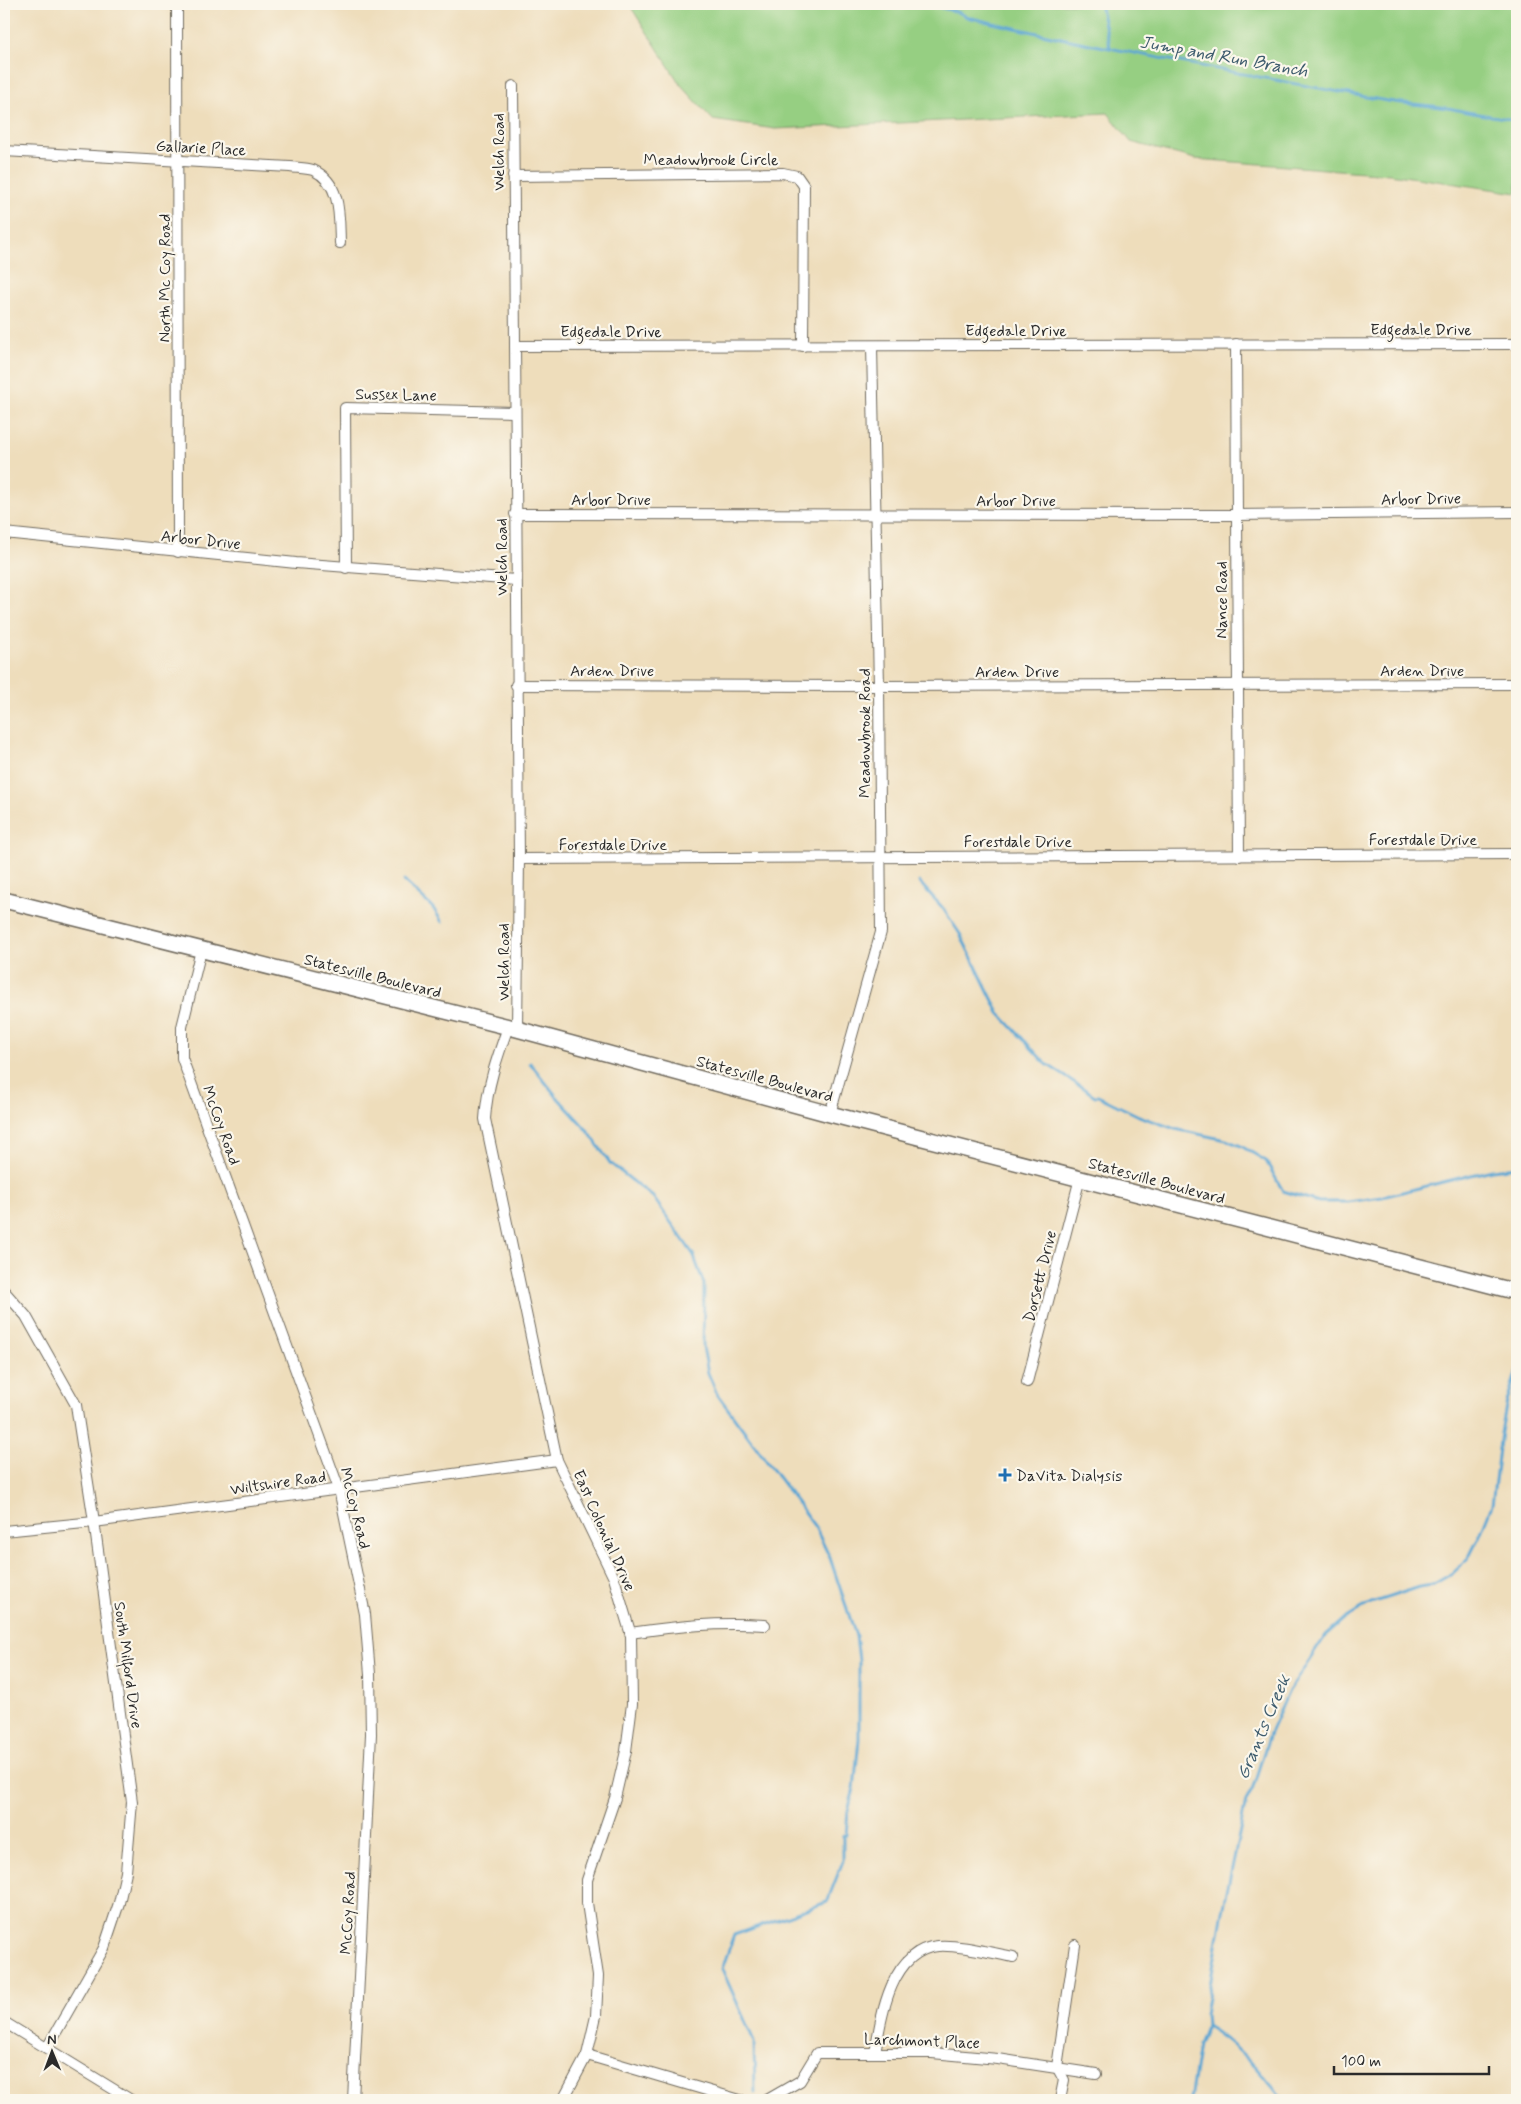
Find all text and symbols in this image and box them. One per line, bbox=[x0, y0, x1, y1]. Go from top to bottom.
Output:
water label: Jump and Run Branch bbox=[1138, 30, 1310, 84]
street label: Welch Road bbox=[489, 113, 510, 191]
street label: Gallarie Place bbox=[155, 136, 247, 161]
street label: Meadowbrook Circle bbox=[644, 150, 779, 171]
street label: North Mc Coy Road bbox=[155, 214, 176, 342]
street label: Edgedale Drive bbox=[1370, 320, 1472, 342]
street label: Edgedale Drive bbox=[965, 321, 1067, 343]
street label: Edgedale Drive bbox=[560, 322, 662, 344]
street label: Sussex Lane bbox=[355, 384, 437, 407]
street label: Arbor Drive bbox=[1381, 488, 1461, 511]
street label: Arbor Drive bbox=[571, 490, 651, 511]
street label: Arbor Drive bbox=[976, 491, 1056, 512]
street label: Welch Road bbox=[492, 518, 513, 596]
street label: Arbor Drive bbox=[160, 526, 242, 555]
street label: Nance Road bbox=[1212, 561, 1233, 639]
street label: Arden Drive bbox=[570, 661, 654, 682]
street label: Arden Drive bbox=[1380, 661, 1464, 682]
street label: Arden Drive bbox=[975, 662, 1059, 683]
street label: Meadowbrook Road bbox=[855, 668, 876, 798]
street label: Forestdale Drive bbox=[1369, 830, 1477, 851]
street label: Forestdale Drive bbox=[964, 832, 1072, 853]
street label: Forestdale Drive bbox=[559, 835, 667, 856]
street label: Welch Road bbox=[494, 923, 515, 1001]
street label: Statesville Boulevard bbox=[302, 949, 443, 1004]
street label: Statesville Boulevard bbox=[694, 1051, 835, 1108]
street label: McCoy Road bbox=[197, 1083, 245, 1168]
street label: Statesville Boulevard bbox=[1086, 1153, 1227, 1210]
street label: Dorsett Drive bbox=[1019, 1228, 1062, 1324]
street label: McCoy Road bbox=[334, 1465, 375, 1551]
street label: Wiltshire Road bbox=[229, 1466, 327, 1501]
place label: DaVita Dialysis bbox=[1016, 1466, 1122, 1487]
street label: East Colonial Drive bbox=[567, 1467, 640, 1595]
marker: DaVita Dialysis bbox=[998, 1468, 1012, 1482]
street label: South Milford Drive bbox=[106, 1600, 147, 1730]
water label: Grants Creek bbox=[1231, 1671, 1297, 1783]
street label: McCoy Road bbox=[336, 1871, 361, 1955]
north arrow bbox=[28, 2026, 78, 2076]
street label: Larchmont Place bbox=[864, 2029, 980, 2054]
text: N bbox=[47, 2031, 57, 2049]
scale bar bbox=[1334, 2044, 1488, 2076]
text: 100 m bbox=[1341, 2052, 1381, 2072]

